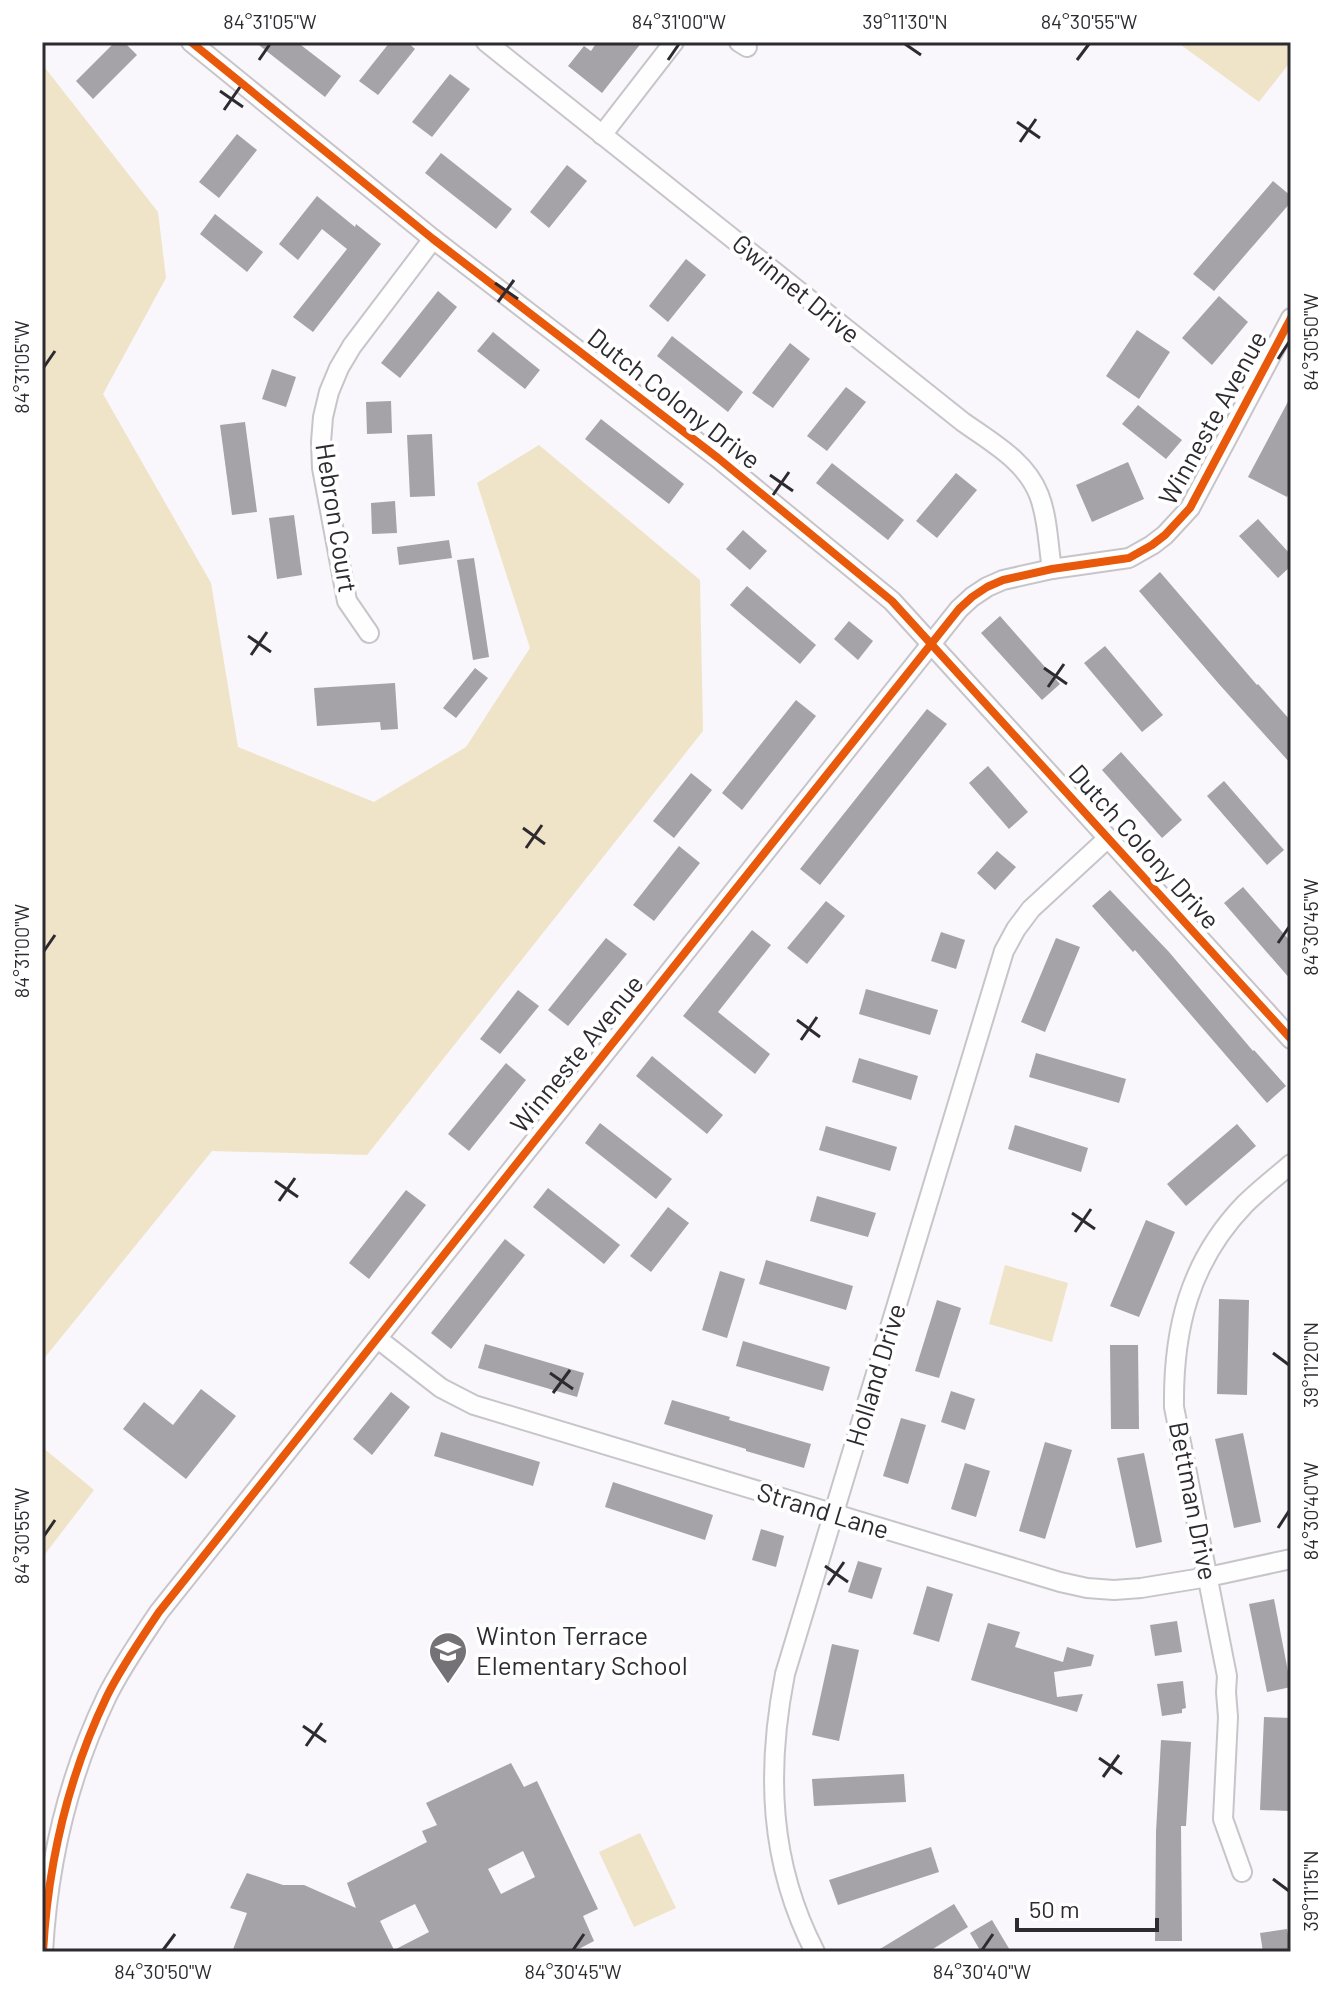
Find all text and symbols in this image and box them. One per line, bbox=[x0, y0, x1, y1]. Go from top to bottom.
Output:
text: 84°31'05"W bbox=[223, 9, 317, 33]
text: 84°31'00"W bbox=[632, 9, 727, 33]
text: 39°11'30"N bbox=[862, 9, 948, 33]
text: 84°30'55"W bbox=[1041, 9, 1138, 33]
street label: Gwinnet Drive bbox=[727, 227, 867, 349]
text: 84°30'50"W bbox=[1298, 293, 1322, 391]
text: 84°31'05"W bbox=[9, 320, 33, 414]
street label: Dutch Colony Drive bbox=[582, 321, 767, 475]
street label: Winneste Avenue bbox=[1151, 325, 1272, 510]
street label: Hebron Court bbox=[310, 441, 365, 595]
street label: Dutch Colony Drive bbox=[1063, 757, 1227, 935]
text: 84°30'45"W bbox=[1298, 878, 1322, 976]
text: 84°31'00"W bbox=[9, 903, 33, 998]
street label: Winneste Avenue bbox=[503, 968, 649, 1138]
street label: Holland Drive bbox=[838, 1299, 911, 1450]
text: 39°11'20"N bbox=[1298, 1322, 1322, 1408]
street label: Bettman Drive bbox=[1164, 1419, 1225, 1583]
text: 84°30'40"W bbox=[1298, 1461, 1322, 1560]
street label: Strand Lane bbox=[754, 1475, 893, 1544]
text: 84°30'55"W bbox=[9, 1487, 33, 1584]
place label: Winton Terrace Elementary School bbox=[476, 1619, 688, 1680]
school or university icon: Winton Terrace Elementary School bbox=[427, 1630, 469, 1685]
text: 39°11'15"N bbox=[1298, 1850, 1322, 1932]
scale bar bbox=[1017, 1882, 1157, 1932]
text: 50 m bbox=[1029, 1894, 1080, 1923]
text: 84°30'50"W bbox=[114, 1959, 212, 1983]
text: 84°30'45"W bbox=[524, 1959, 622, 1983]
text: 84°30'40"W bbox=[933, 1959, 1032, 1983]

